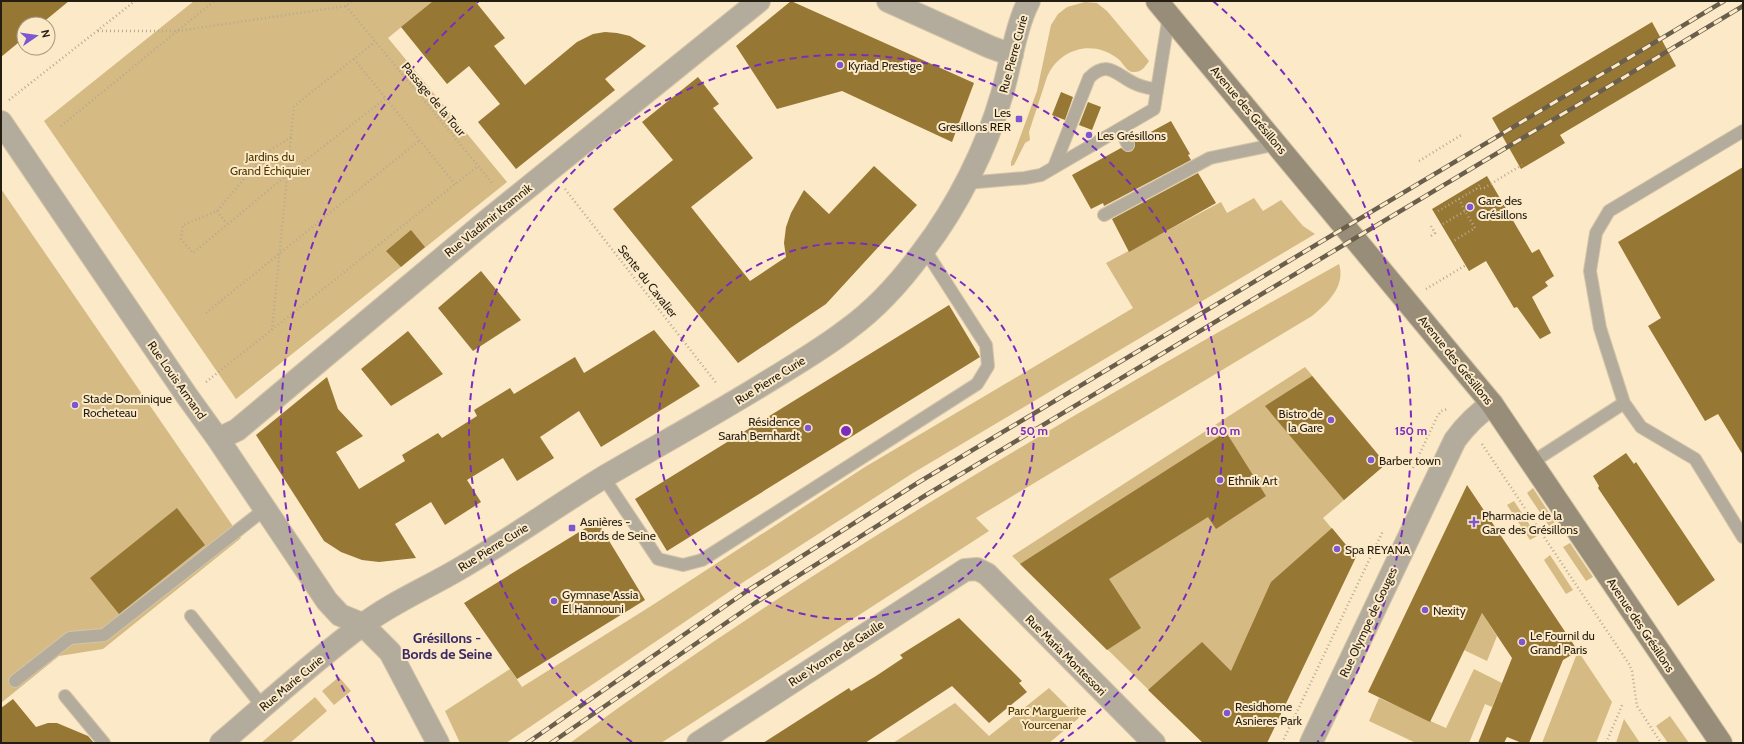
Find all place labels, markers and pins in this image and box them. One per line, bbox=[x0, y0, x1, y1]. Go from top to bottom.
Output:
place label: Kyriad Prestige bbox=[848, 58, 922, 73]
marker: Kyriad Prestige bbox=[835, 60, 845, 70]
place label: Les Gresillons RER bbox=[938, 105, 1012, 134]
marker: Les Gresillons RER bbox=[1014, 114, 1024, 124]
place label: Les Grésillons bbox=[1097, 128, 1166, 143]
marker: Les Grésillons bbox=[1084, 130, 1094, 140]
place label: Gare des Grésillons bbox=[1478, 193, 1527, 222]
marker: Gare des Grésillons bbox=[1465, 202, 1475, 212]
place label: Stade Dominique Rocheteau bbox=[83, 391, 172, 420]
marker: Stade Dominique Rocheteau bbox=[70, 400, 80, 410]
place label: Bistro de la Gare bbox=[1279, 406, 1323, 435]
place label: Résidence Sarah Bernhardt bbox=[718, 414, 800, 443]
marker: Bistro de la Gare bbox=[1326, 415, 1336, 425]
marker: Résidence Sarah Bernhardt bbox=[803, 423, 813, 433]
centre of rings bbox=[839, 424, 853, 438]
place label: Barber town bbox=[1379, 453, 1441, 468]
marker: Barber town bbox=[1366, 455, 1376, 465]
place label: Ethnik Art bbox=[1228, 473, 1278, 488]
marker: Ethnik Art bbox=[1215, 475, 1225, 485]
place label: Pharmacie de la Gare des Grésillons bbox=[1482, 508, 1578, 537]
place label: Asnières - Bords de Seine bbox=[580, 514, 656, 543]
marker: Pharmacie de la Gare des Grésillons bbox=[1469, 517, 1479, 527]
marker: Asnières - Bords de Seine bbox=[567, 523, 577, 533]
place label: Spa REYANA bbox=[1345, 542, 1411, 557]
marker: Spa REYANA bbox=[1332, 544, 1342, 554]
place label: Gymnase Assia El Hannouni bbox=[562, 587, 639, 616]
marker: Gymnase Assia El Hannouni bbox=[549, 596, 559, 606]
place label: Nexity bbox=[1433, 603, 1466, 618]
marker: Nexity bbox=[1420, 605, 1430, 615]
place label: Le Fournil du Grand Paris bbox=[1530, 628, 1595, 657]
marker: Le Fournil du Grand Paris bbox=[1517, 637, 1527, 647]
place label: Residhome Asnieres Park bbox=[1235, 699, 1302, 728]
marker: Residhome Asnieres Park bbox=[1222, 708, 1232, 718]

